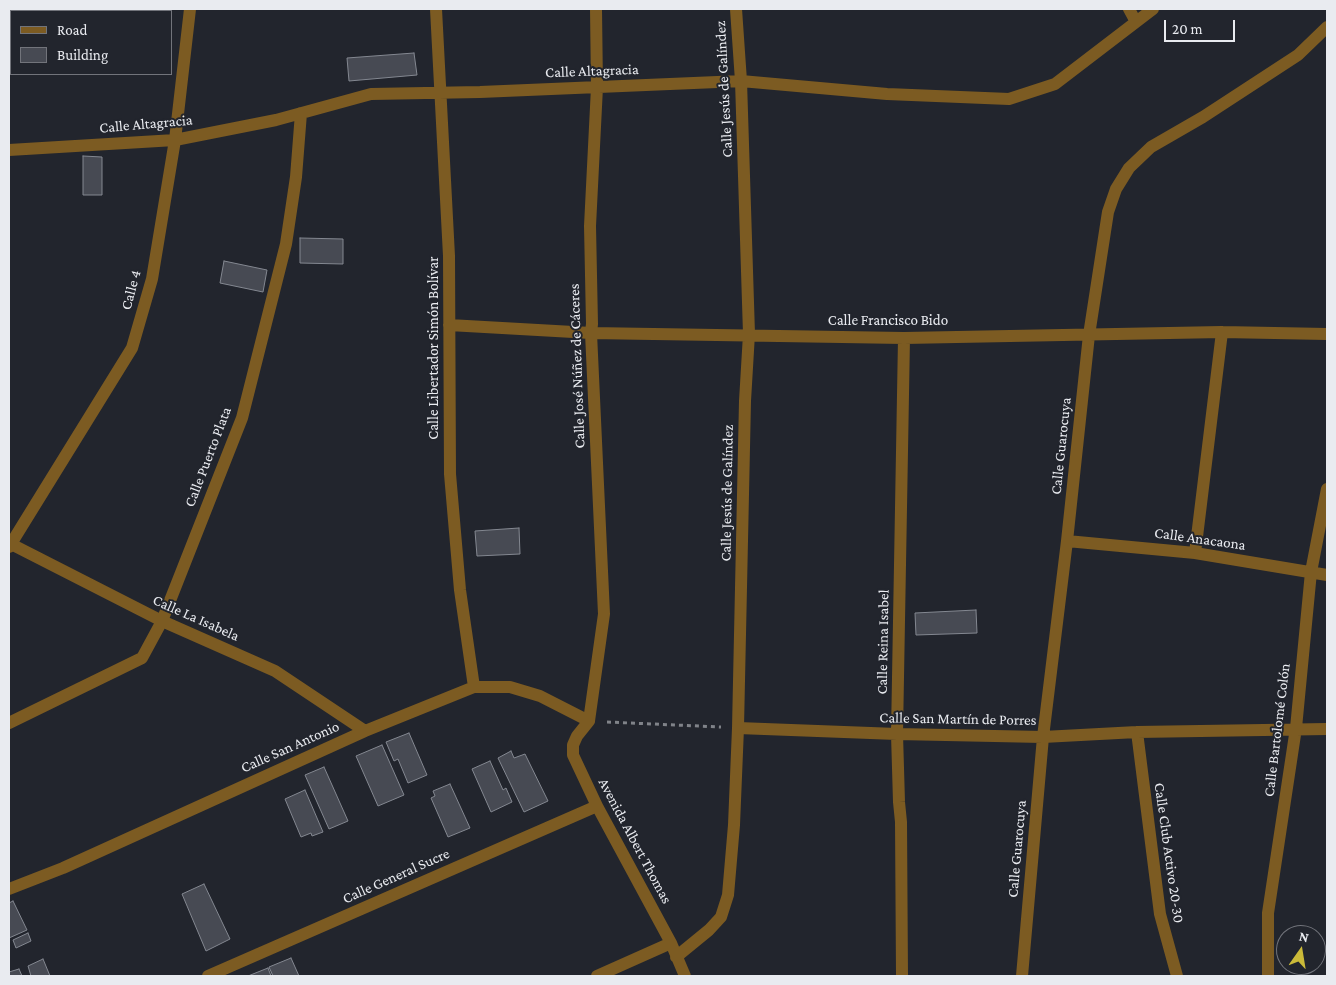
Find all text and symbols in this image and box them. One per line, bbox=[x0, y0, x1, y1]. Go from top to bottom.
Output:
legend bbox=[10, 10, 172, 75]
scale bar bbox=[1166, 10, 1237, 42]
street label: Calle Jesús de Galíndez bbox=[711, 20, 737, 158]
text: 20 m bbox=[1172, 21, 1203, 37]
text: Road bbox=[57, 22, 87, 38]
text: Building bbox=[57, 47, 108, 63]
street label: Calle Altagracia bbox=[545, 60, 639, 82]
street label: Calle Altagracia bbox=[99, 111, 193, 137]
street label: Calle Libertador Simón Bolívar bbox=[424, 256, 442, 440]
street label: Calle 4 bbox=[117, 268, 145, 312]
street label: Calle José Núñez de Cáceres bbox=[565, 283, 589, 449]
street label: Calle Francisco Bido bbox=[828, 311, 948, 329]
street label: Calle Guarocuya bbox=[1047, 396, 1075, 496]
street label: Calle Puerto Plata bbox=[181, 404, 235, 510]
street label: Calle Jesús de Galíndez bbox=[717, 424, 737, 562]
street label: Calle Anacaona bbox=[1153, 524, 1247, 554]
street label: Calle Reina Isabel bbox=[873, 589, 893, 695]
street label: Calle La Isabela bbox=[150, 591, 242, 645]
street label: Calle Bartolomé Colón bbox=[1260, 662, 1294, 798]
street label: Calle San Martín de Porres bbox=[879, 709, 1037, 729]
street label: Calle San Antonio bbox=[238, 717, 342, 777]
street label: Avenida Albert Thomas bbox=[594, 775, 676, 907]
street label: Calle Club Activo 20-30 bbox=[1150, 782, 1188, 924]
street label: Calle Guarocuya bbox=[1004, 800, 1030, 898]
street label: Calle General Sucre bbox=[340, 844, 452, 908]
north arrow bbox=[1276, 925, 1326, 975]
text: N bbox=[1298, 927, 1311, 945]

